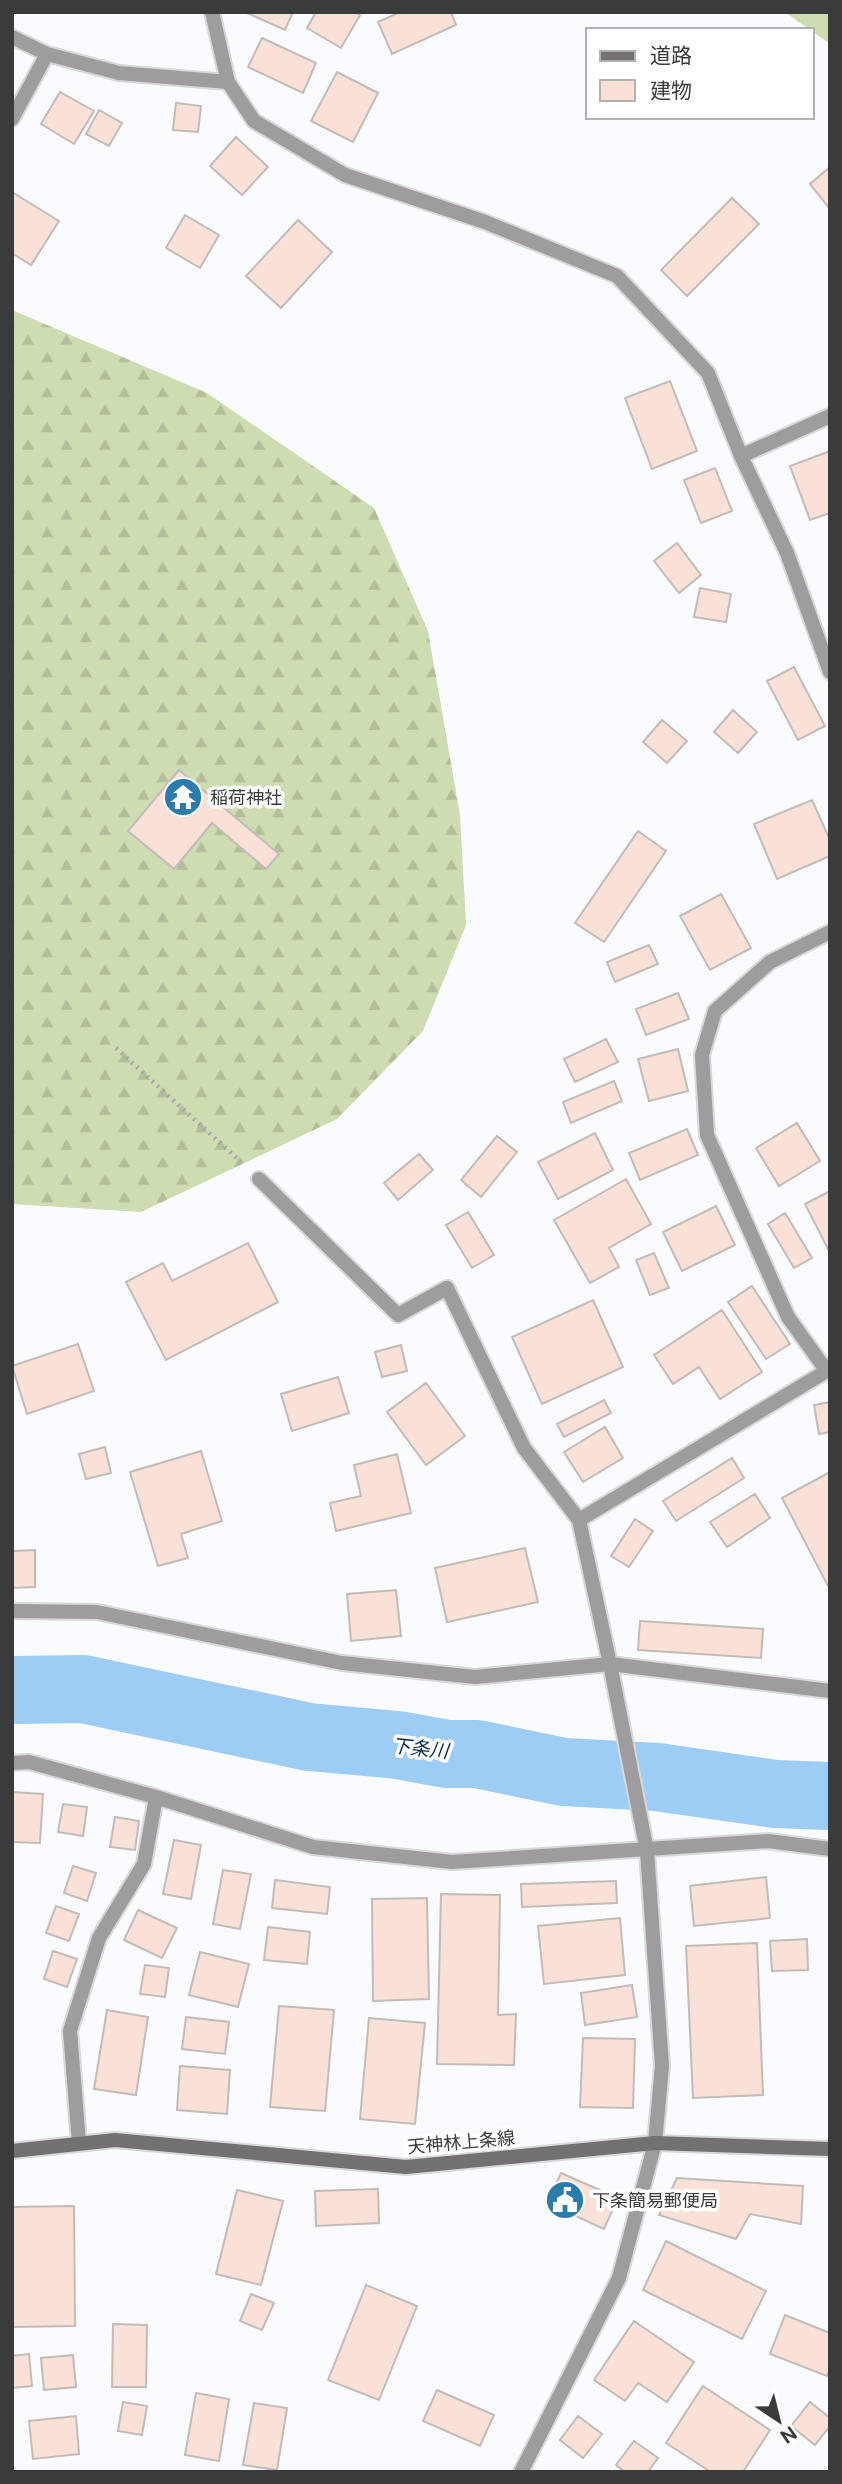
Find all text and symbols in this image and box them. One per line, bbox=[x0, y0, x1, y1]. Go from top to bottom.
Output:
legend bbox=[586, 28, 814, 119]
text: 道路 bbox=[650, 43, 692, 68]
text: 建物 bbox=[650, 78, 692, 103]
temple icon: 稲荷神社 bbox=[162, 776, 204, 818]
place label: 稲荷神社 bbox=[210, 787, 282, 808]
water label: 下条川 bbox=[390, 1734, 451, 1762]
street label: 天神林上条線 bbox=[406, 2127, 516, 2157]
public building icon: 下条簡易郵便局 bbox=[544, 2179, 586, 2221]
place label: 下条簡易郵便局 bbox=[592, 2190, 718, 2211]
north arrow bbox=[744, 2386, 814, 2456]
text: N bbox=[776, 2422, 801, 2448]

